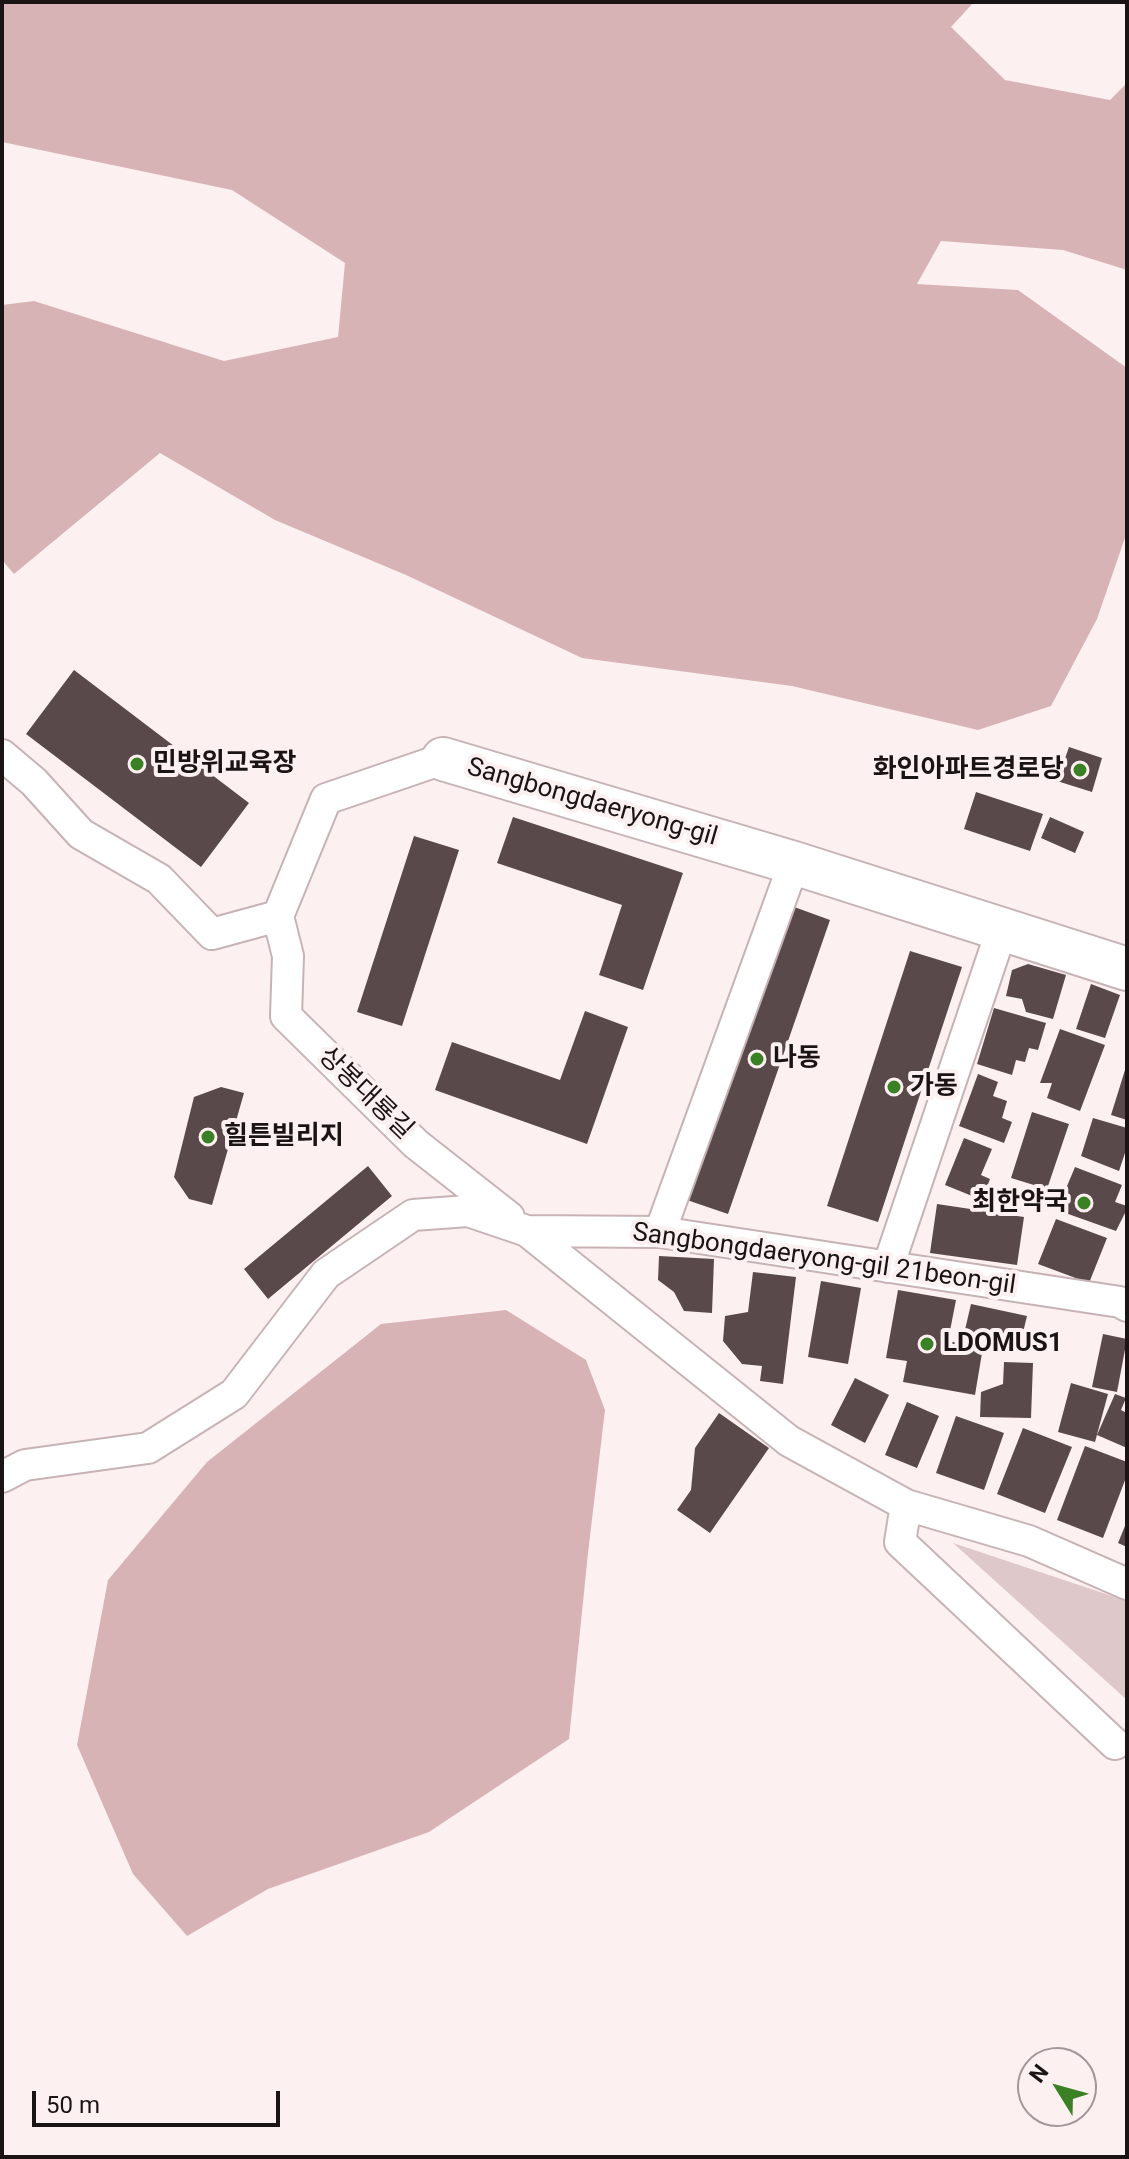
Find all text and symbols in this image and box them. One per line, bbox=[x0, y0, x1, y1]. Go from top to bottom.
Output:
place label: 민방위교육장 bbox=[153, 748, 297, 780]
street label: Sangbongdaeryong-gil bbox=[463, 752, 721, 854]
place label: 화인아파트경로당 bbox=[873, 754, 1064, 786]
marker: 민방위교육장 bbox=[128, 755, 146, 773]
marker: 화인아파트경로당 bbox=[1071, 761, 1089, 779]
street label: 상봉대룡길 bbox=[311, 1041, 419, 1147]
place label: 나동 bbox=[773, 1043, 821, 1075]
marker: 나동 bbox=[748, 1050, 766, 1068]
place label: 가동 bbox=[910, 1071, 958, 1103]
marker: 가동 bbox=[885, 1078, 903, 1096]
place label: 힐튼빌리지 bbox=[224, 1121, 344, 1153]
marker: 힐튼빌리지 bbox=[199, 1128, 217, 1146]
place label: 최한약국 bbox=[972, 1187, 1068, 1219]
marker: 최한약국 bbox=[1075, 1194, 1093, 1212]
street label: Sangbongdaeryong-gil 21beon-gil bbox=[630, 1218, 1018, 1302]
place label: LDOMUS1 bbox=[943, 1328, 1063, 1360]
marker: LDOMUS1 bbox=[918, 1335, 936, 1353]
north arrow bbox=[1017, 2047, 1097, 2127]
text: N bbox=[1024, 2060, 1054, 2087]
scale bar bbox=[36, 2075, 284, 2125]
text: 50 m bbox=[46, 2091, 100, 2119]

